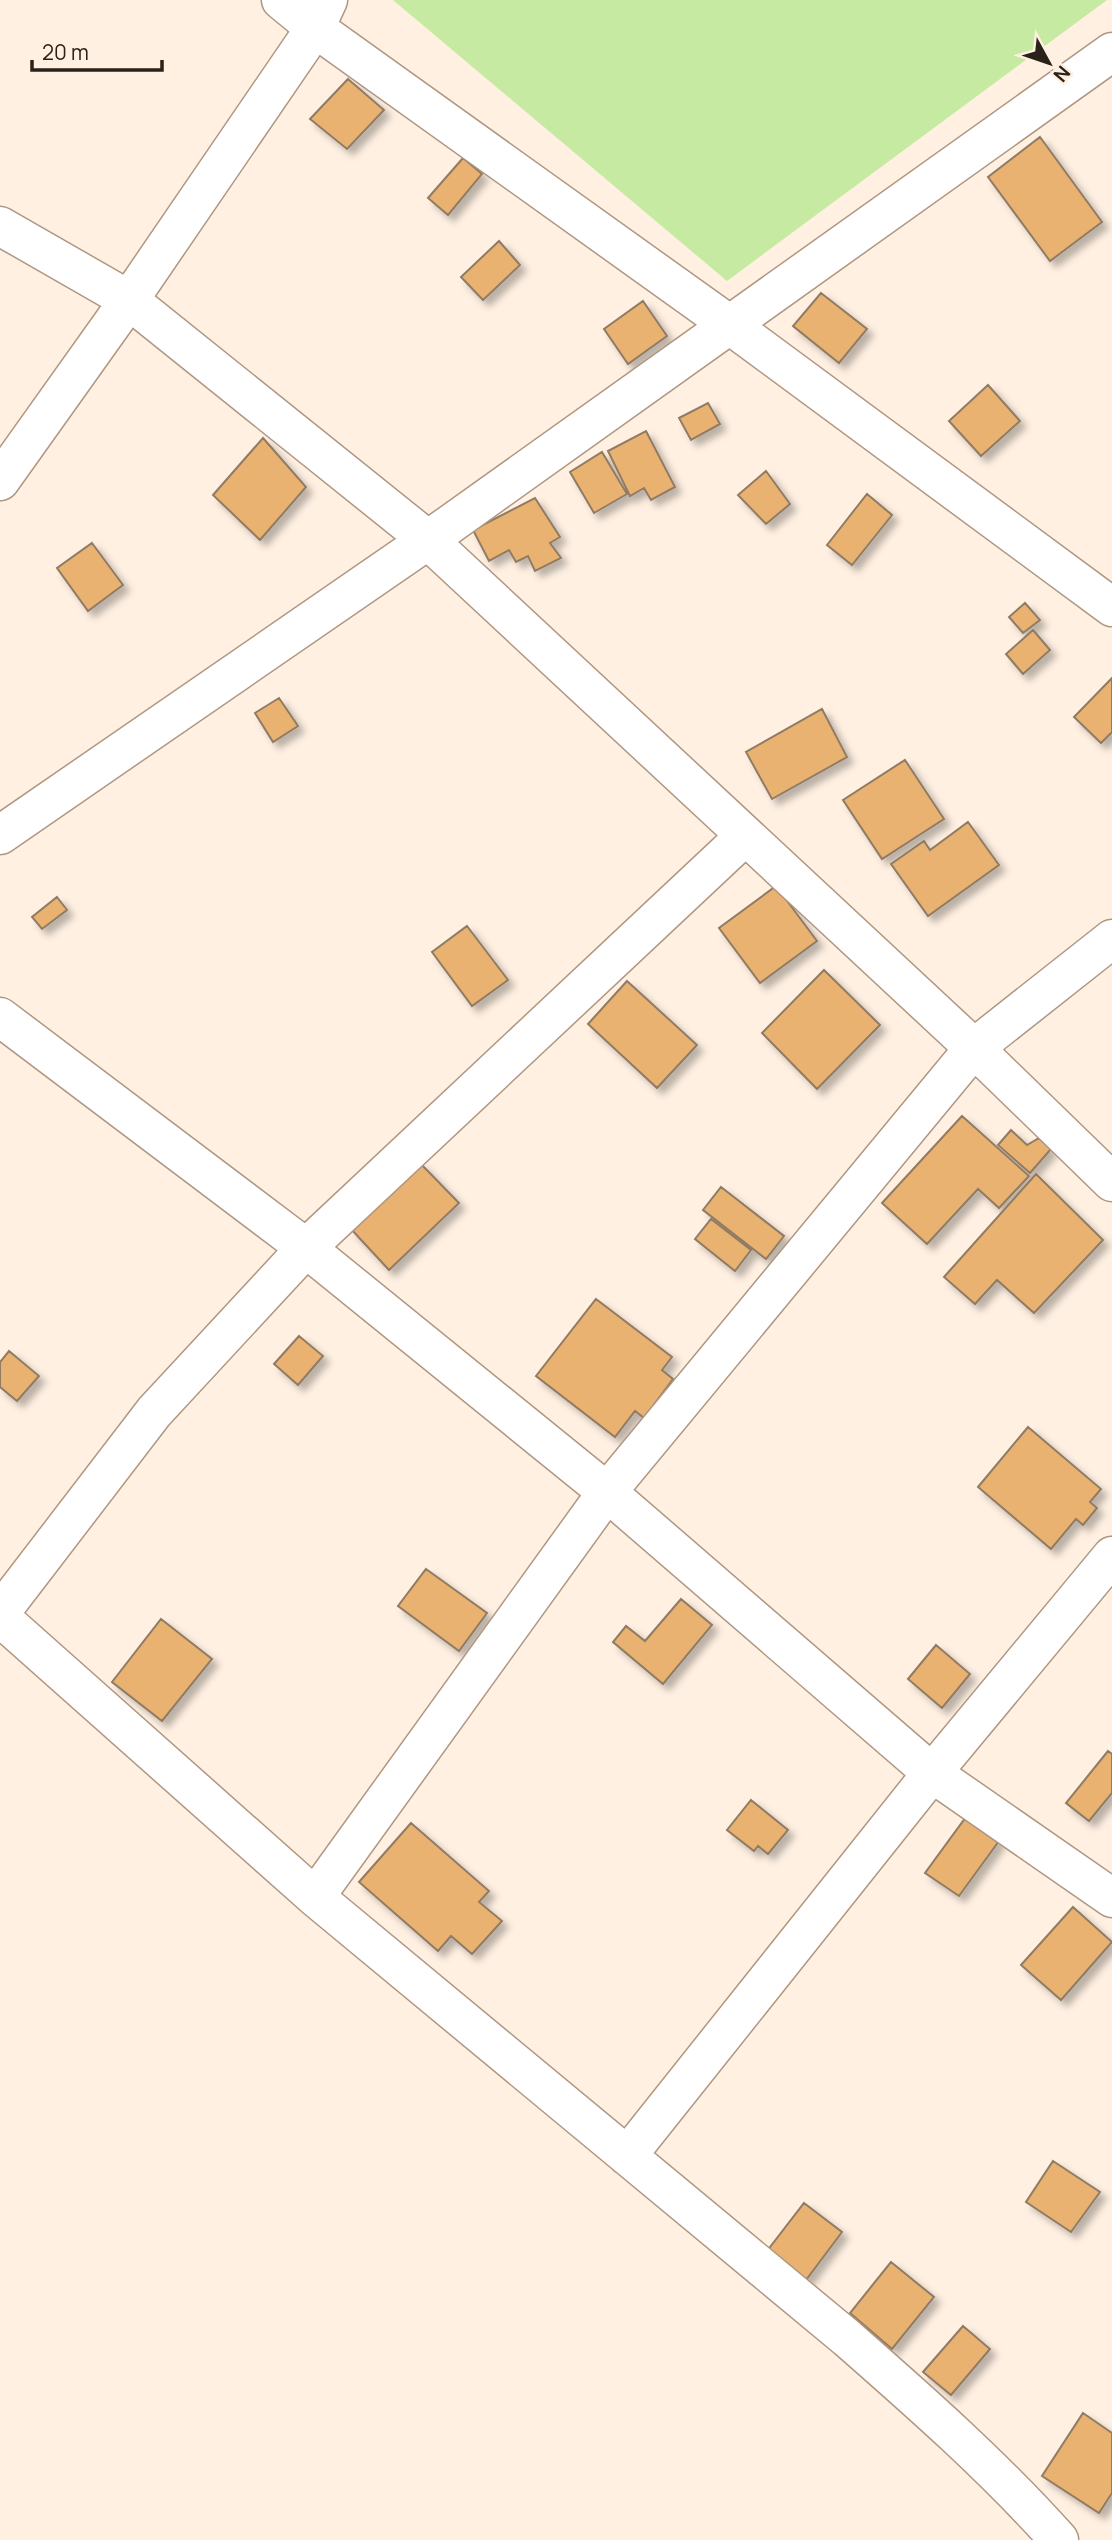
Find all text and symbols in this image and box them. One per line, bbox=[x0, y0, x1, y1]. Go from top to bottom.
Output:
scale bar bbox=[32, 28, 161, 72]
north arrow bbox=[1014, 28, 1084, 98]
text: 20 m bbox=[42, 38, 89, 66]
text: N bbox=[1048, 60, 1076, 88]

